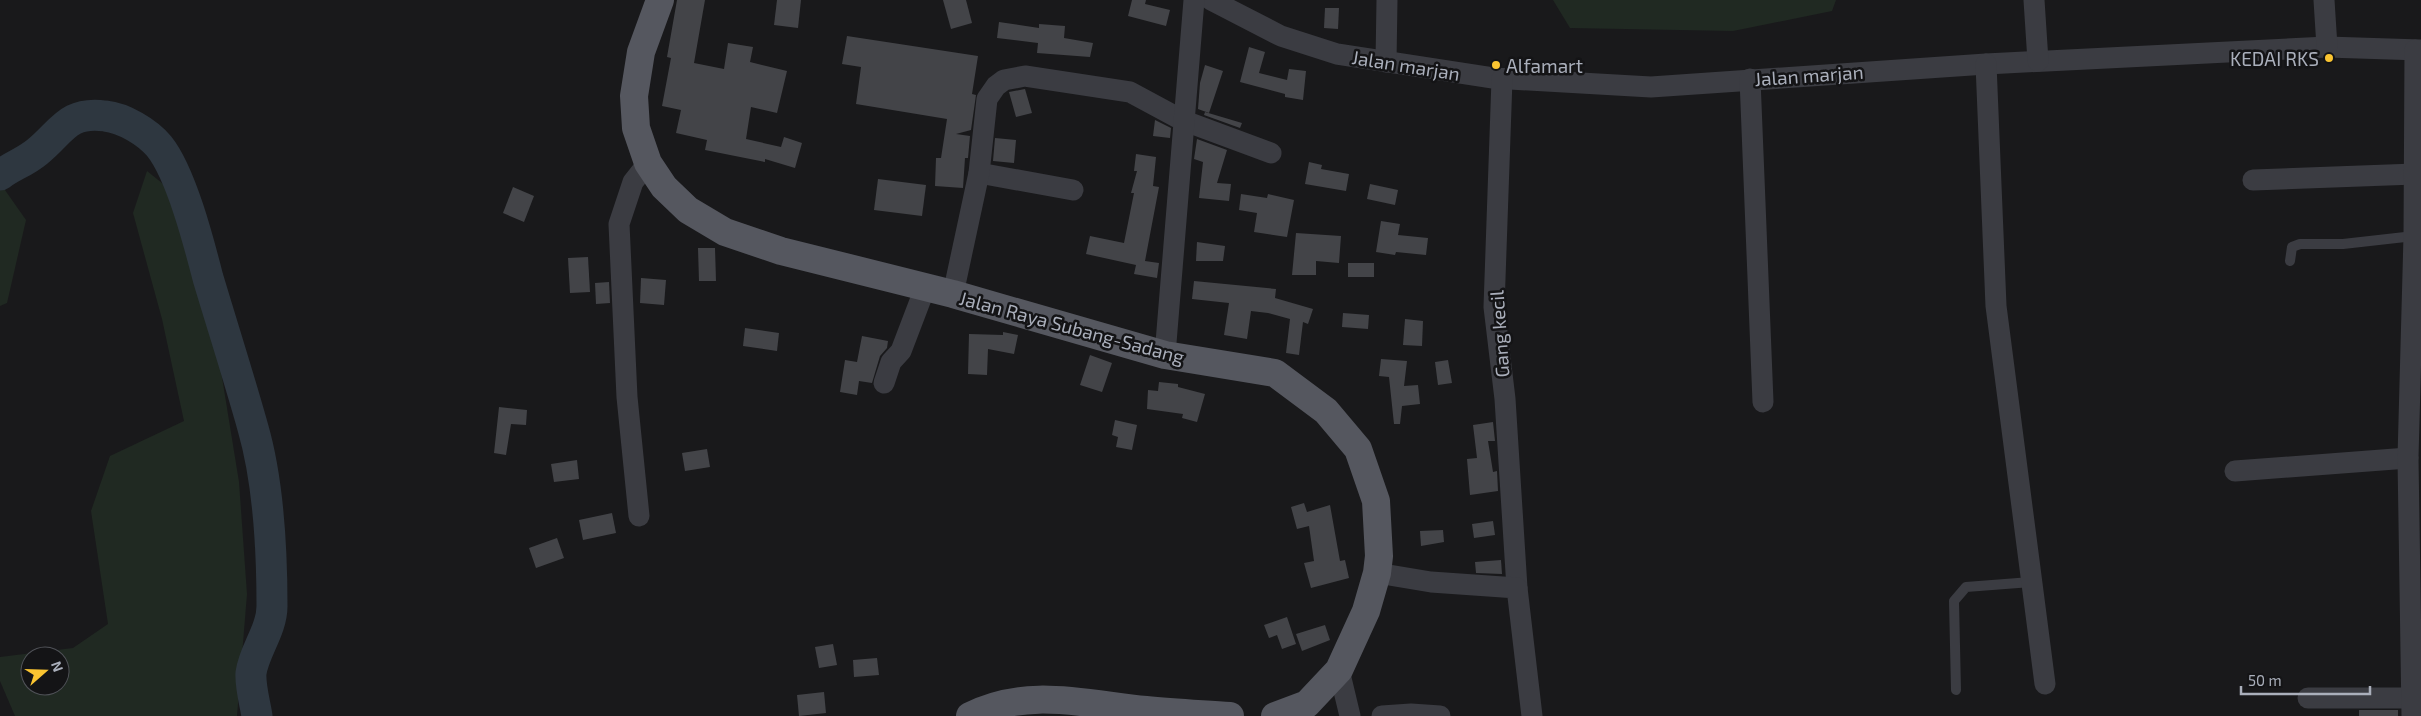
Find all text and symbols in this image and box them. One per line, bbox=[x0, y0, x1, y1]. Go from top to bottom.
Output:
street label: Jalan marjan bbox=[1350, 45, 1462, 85]
place label: KEDAI RKS bbox=[2230, 47, 2319, 70]
marker: KEDAI RKS bbox=[2323, 52, 2335, 64]
place label: Alfamart bbox=[1506, 54, 1583, 77]
marker: Alfamart bbox=[1490, 59, 1502, 71]
street label: Jalan marjan bbox=[1754, 60, 1864, 90]
street label: Jalan Raya Subang-Sadang bbox=[957, 286, 1187, 368]
street label: Gang kecil bbox=[1484, 289, 1514, 378]
north arrow bbox=[20, 646, 70, 696]
text: N bbox=[48, 659, 67, 674]
scale bar bbox=[2241, 664, 2370, 696]
text: 50 m bbox=[2248, 671, 2282, 689]

